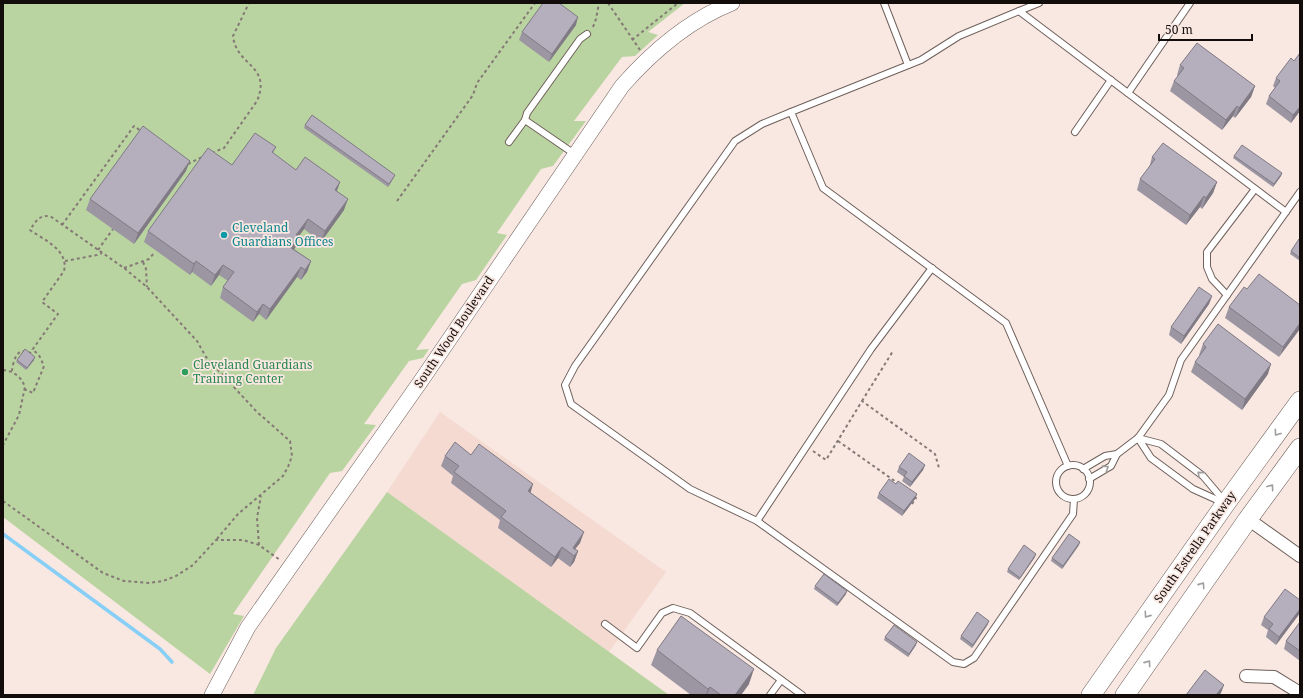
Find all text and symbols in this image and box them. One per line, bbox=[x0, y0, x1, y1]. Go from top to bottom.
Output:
scale bar bbox=[1159, 16, 1252, 42]
text: 50 m bbox=[1165, 21, 1193, 38]
place label: Cleveland Guardians Offices bbox=[232, 219, 334, 250]
marker: Cleveland Guardians Offices bbox=[219, 230, 229, 240]
street label: South Wood Boulevard bbox=[410, 272, 498, 391]
place label: Cleveland Guardians Training Center bbox=[193, 356, 312, 387]
marker: Cleveland Guardians Training Center bbox=[180, 367, 190, 377]
one-way arrow bbox=[1275, 428, 1282, 435]
one-way arrow bbox=[1102, 466, 1109, 473]
one-way arrow bbox=[1198, 471, 1205, 478]
one-way arrow bbox=[1266, 484, 1274, 491]
street label: South Estrella Parkway bbox=[1150, 487, 1240, 606]
one-way arrow bbox=[1197, 582, 1204, 589]
one-way arrow bbox=[1145, 611, 1152, 618]
one-way arrow bbox=[1143, 660, 1151, 667]

